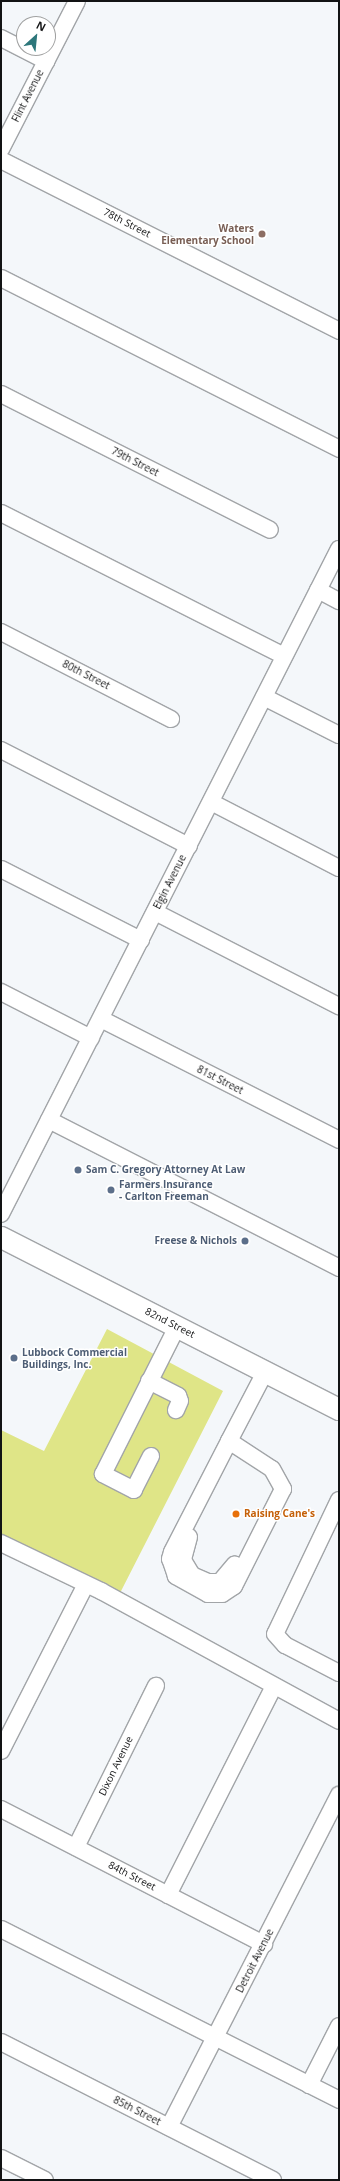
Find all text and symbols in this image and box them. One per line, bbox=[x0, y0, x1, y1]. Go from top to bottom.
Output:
north arrow bbox=[16, 16, 56, 56]
text: N bbox=[34, 17, 49, 34]
street label: Flint Avenue bbox=[10, 68, 46, 124]
street label: 78th Street bbox=[101, 206, 153, 240]
place label: Waters Elementary School bbox=[161, 222, 254, 246]
marker: Waters Elementary School bbox=[257, 229, 267, 239]
street label: 79th Street bbox=[109, 445, 161, 479]
street label: 80th Street bbox=[60, 658, 112, 692]
street label: Elgin Avenue bbox=[151, 853, 189, 911]
street label: 81st Street bbox=[195, 1063, 245, 1097]
place label: Sam C. Gregory Attorney At Law bbox=[86, 1164, 245, 1176]
marker: Sam C. Gregory Attorney At Law bbox=[73, 1165, 83, 1175]
place label: Farmers Insurance - Carlton Freeman bbox=[119, 1178, 213, 1202]
marker: Farmers Insurance - Carlton Freeman bbox=[106, 1185, 116, 1195]
place label: Freese & Nichols bbox=[154, 1235, 237, 1247]
marker: Freese & Nichols bbox=[240, 1236, 250, 1246]
street label: 82nd Street bbox=[143, 1305, 197, 1341]
place label: Lubbock Commercial Buildings, Inc. bbox=[22, 1346, 127, 1370]
marker: Lubbock Commercial Buildings, Inc. bbox=[9, 1353, 19, 1363]
place label: Raising Cane's bbox=[244, 1508, 315, 1520]
marker: Raising Cane's bbox=[231, 1509, 241, 1519]
street label: Dixon Avenue bbox=[96, 1734, 136, 1798]
street label: 84th Street bbox=[106, 1859, 158, 1893]
street label: Detroit Avenue bbox=[234, 1927, 276, 1995]
street label: 85th Street bbox=[111, 2094, 163, 2128]

